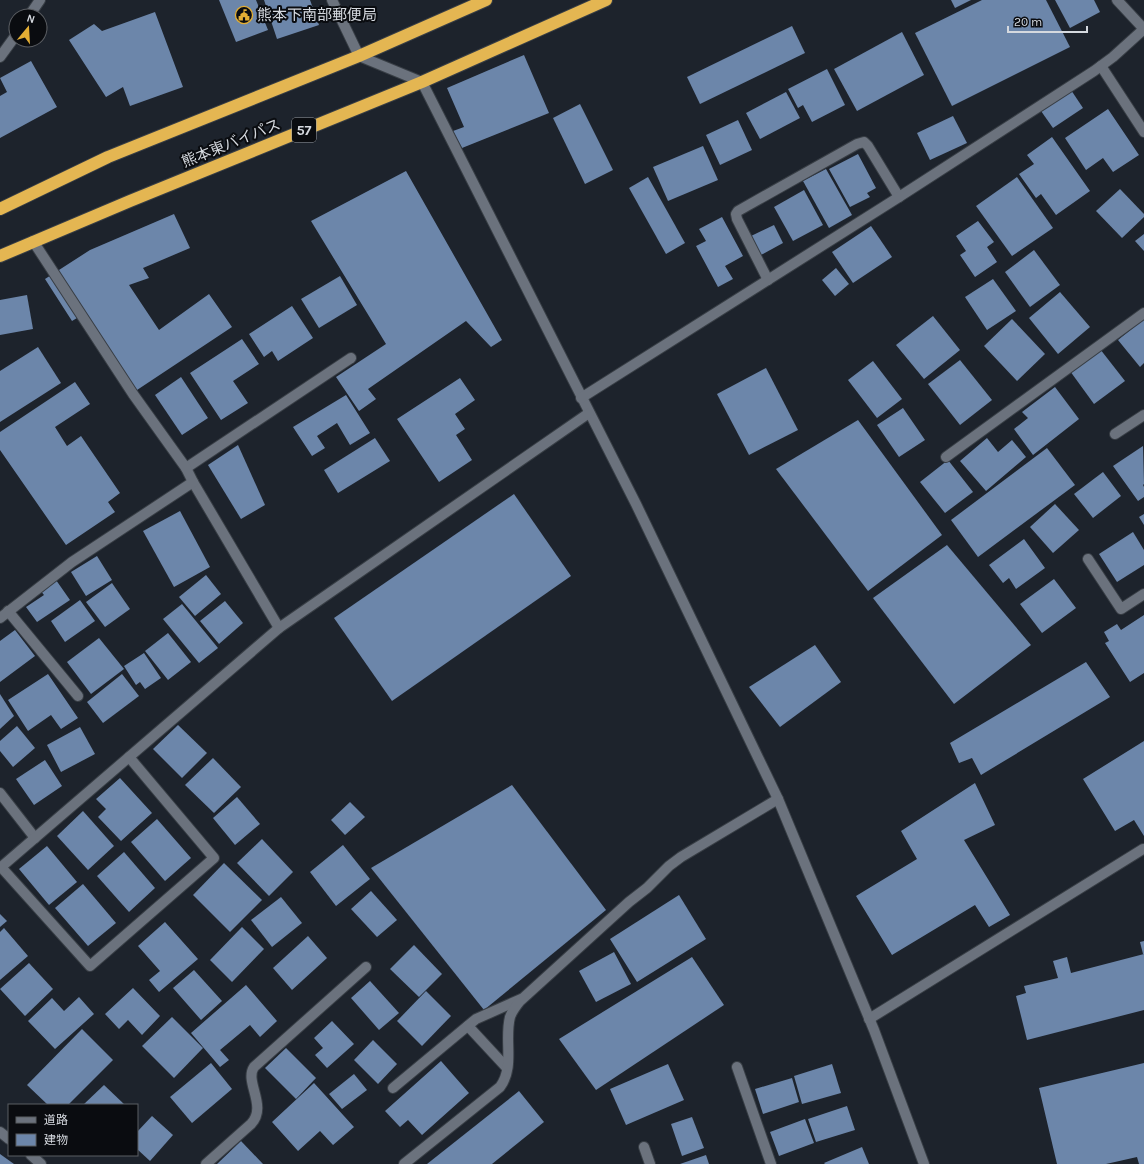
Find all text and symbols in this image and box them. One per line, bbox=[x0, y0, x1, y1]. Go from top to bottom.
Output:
public building icon: 熊本下南部郵便局 bbox=[234, 5, 254, 25]
place label: 熊本下南部郵便局 bbox=[257, 6, 377, 24]
north arrow bbox=[8, 8, 48, 48]
scale bar bbox=[1008, 8, 1087, 34]
text: N bbox=[25, 12, 37, 26]
text: 20 m bbox=[1014, 15, 1042, 29]
street label: 熊本東バイパス bbox=[179, 115, 283, 171]
road number: 57 bbox=[292, 118, 316, 142]
legend bbox=[8, 1104, 138, 1156]
text: 道路 bbox=[44, 1113, 68, 1127]
text: 建物 bbox=[44, 1133, 68, 1147]

